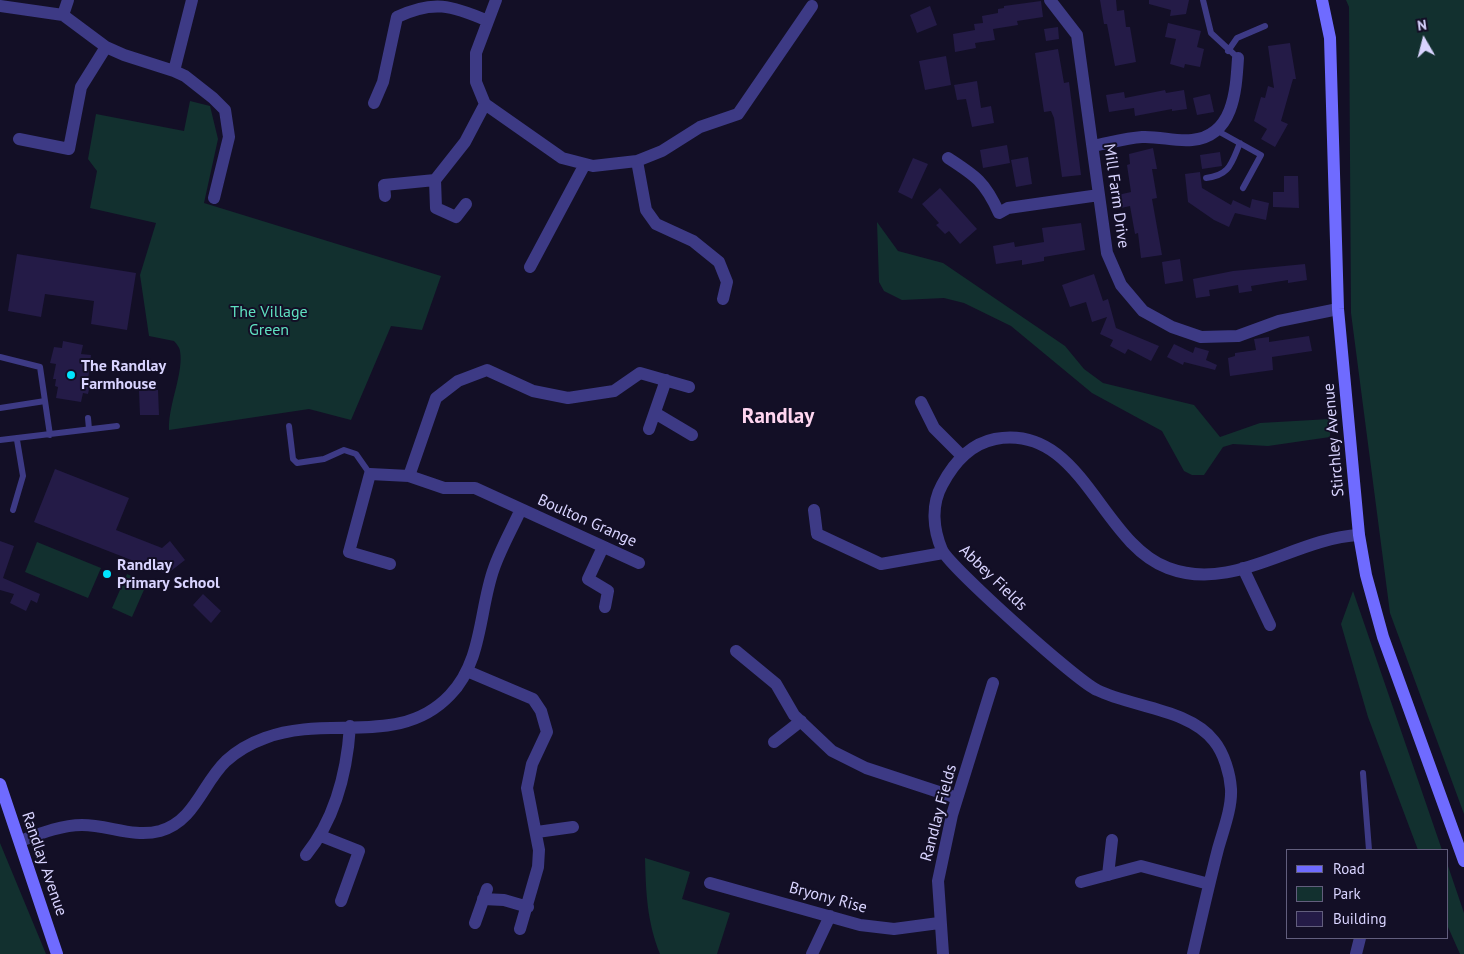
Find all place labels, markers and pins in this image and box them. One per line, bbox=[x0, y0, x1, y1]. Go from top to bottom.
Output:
place label: The Randlay Farmhouse bbox=[81, 356, 166, 394]
marker: The Randlay Farmhouse bbox=[65, 369, 77, 381]
place label: Randlay Primary School bbox=[117, 555, 220, 593]
marker: Randlay Primary School bbox=[101, 568, 113, 580]

